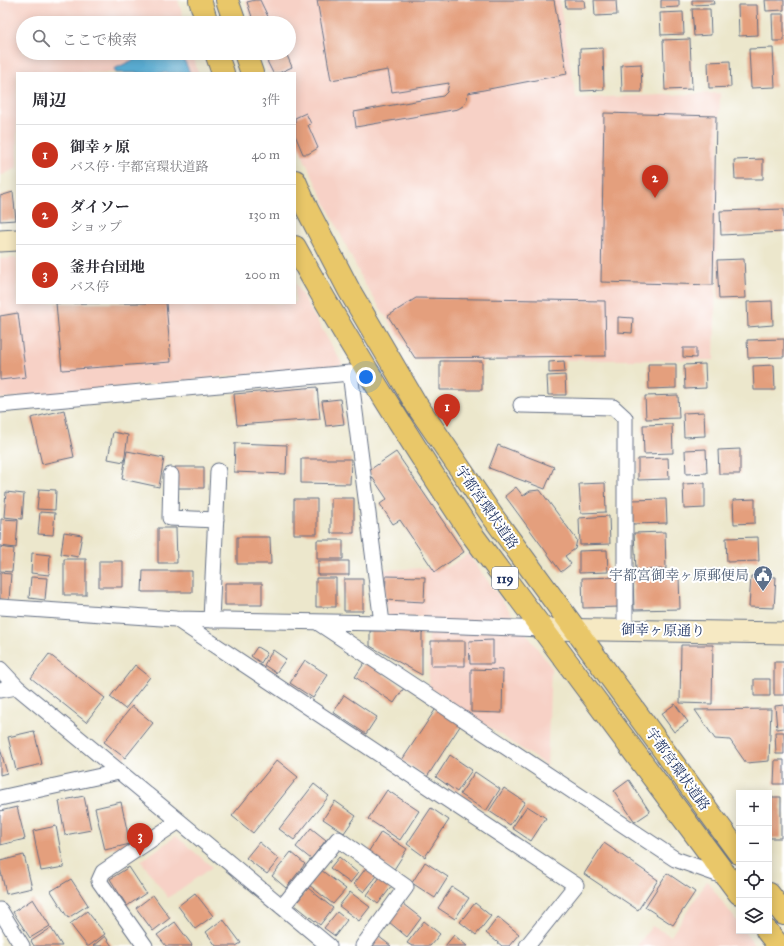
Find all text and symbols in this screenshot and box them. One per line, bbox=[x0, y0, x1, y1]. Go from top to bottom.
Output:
search box bbox=[16, 16, 296, 60]
icon: search bbox=[30, 27, 52, 49]
text: ここで検索 bbox=[62, 31, 137, 49]
text: 周辺 bbox=[32, 90, 66, 111]
text: 3件 bbox=[262, 92, 280, 108]
text: 御幸ヶ原 bbox=[70, 138, 130, 156]
text: 1 bbox=[42, 147, 48, 163]
text: 40 m bbox=[251, 147, 280, 163]
text: バス停 · 宇都宮環状道路 bbox=[70, 159, 208, 175]
pin: 2 bbox=[642, 165, 668, 198]
text: ダイソー bbox=[70, 198, 130, 216]
text: 2 bbox=[42, 207, 48, 223]
text: 130 m bbox=[248, 207, 280, 223]
text: ショップ bbox=[70, 219, 122, 235]
text: 釜井台団地 bbox=[70, 258, 145, 276]
text: 3 bbox=[42, 267, 48, 283]
text: 200 m bbox=[245, 267, 280, 283]
text: バス停 bbox=[70, 279, 109, 295]
your location bbox=[356, 367, 376, 387]
pin: 1 bbox=[434, 394, 460, 427]
street label: 宇都宮環状道路 bbox=[452, 462, 522, 552]
public building icon: 宇都宮御幸ヶ原郵便局 bbox=[752, 564, 774, 592]
road number: 119 bbox=[492, 567, 518, 589]
place label: 宇都宮御幸ヶ原郵便局 bbox=[609, 567, 749, 584]
street label: 御幸ヶ原通り bbox=[621, 621, 705, 640]
street label: 宇都宮環状道路 bbox=[642, 725, 713, 814]
map controls bbox=[736, 790, 772, 934]
button: + bbox=[736, 790, 772, 826]
pin: 3 bbox=[127, 823, 153, 856]
button: − bbox=[736, 826, 772, 862]
button: locate bbox=[736, 862, 772, 898]
button: layers bbox=[736, 898, 772, 934]

